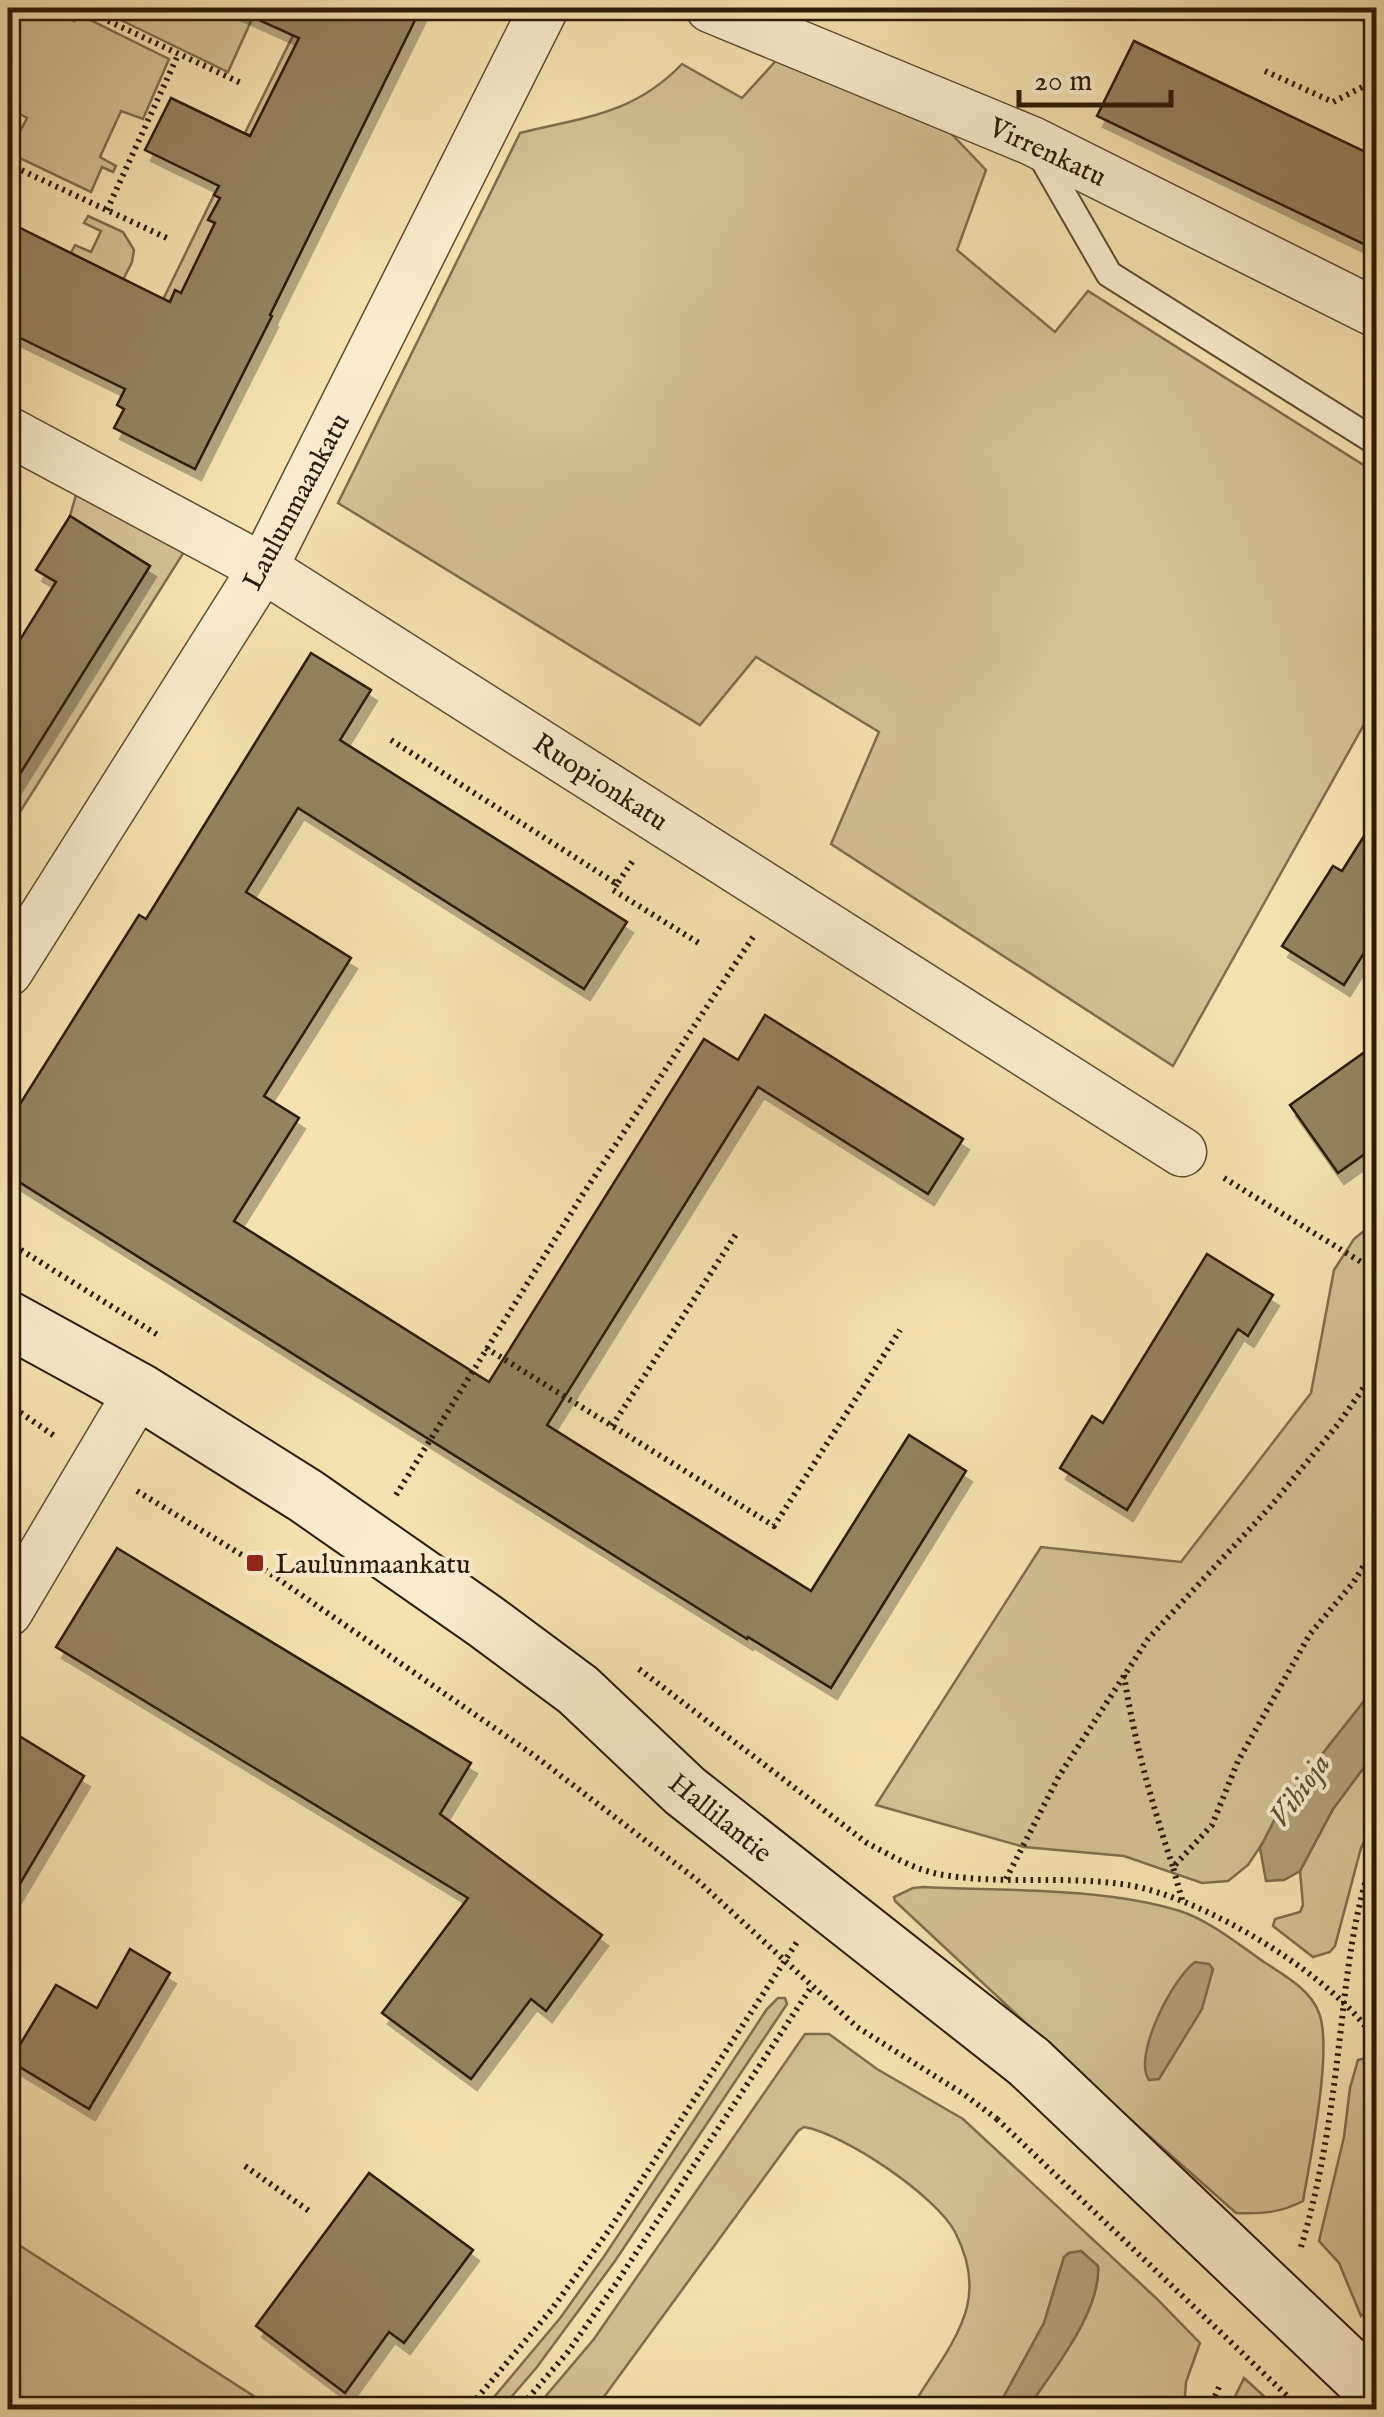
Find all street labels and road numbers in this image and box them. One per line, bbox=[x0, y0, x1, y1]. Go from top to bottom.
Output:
street label: Virrenkatu bbox=[982, 110, 1111, 196]
street label: Laulunmaankatu bbox=[236, 408, 359, 597]
street label: Ruopionkatu bbox=[525, 726, 674, 840]
street label: Hallilantie bbox=[660, 1767, 779, 1871]

